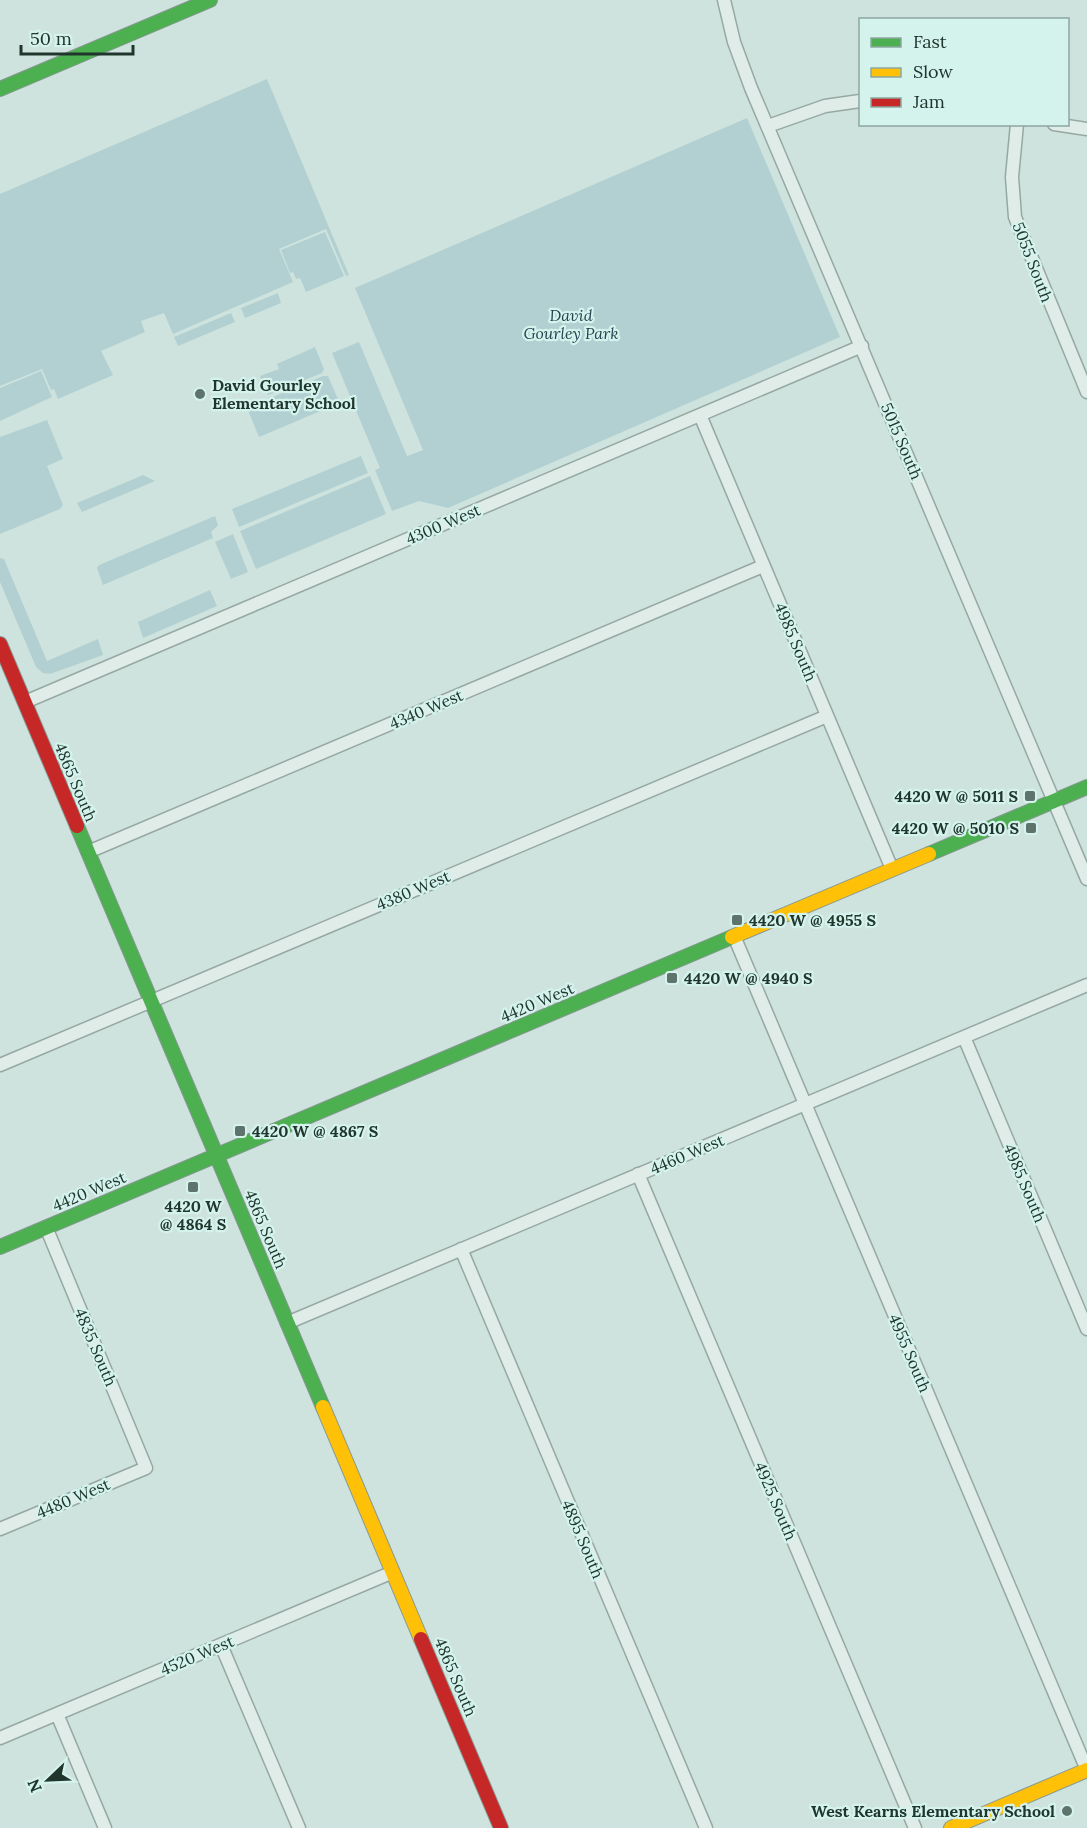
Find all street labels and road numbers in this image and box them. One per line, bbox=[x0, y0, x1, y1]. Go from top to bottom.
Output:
street label: 5055 South bbox=[1009, 219, 1058, 305]
street label: 5015 South bbox=[877, 400, 927, 483]
street label: 4300 West bbox=[403, 499, 484, 549]
street label: 4985 South bbox=[770, 600, 822, 685]
street label: 4340 West bbox=[386, 684, 467, 733]
street label: 4865 South bbox=[50, 740, 102, 825]
street label: 4380 West bbox=[373, 865, 454, 915]
street label: 4420 West bbox=[497, 977, 577, 1026]
street label: 4460 West bbox=[647, 1129, 728, 1179]
street label: 4985 South bbox=[999, 1141, 1051, 1226]
street label: 4420 West bbox=[49, 1166, 129, 1215]
street label: 4865 South bbox=[240, 1187, 292, 1272]
street label: 4835 South bbox=[71, 1305, 122, 1390]
street label: 4955 South bbox=[885, 1311, 936, 1396]
street label: 4925 South bbox=[751, 1459, 802, 1544]
street label: 4480 West bbox=[33, 1473, 114, 1522]
street label: 4895 South bbox=[557, 1497, 609, 1582]
street label: 4520 West bbox=[157, 1630, 237, 1679]
street label: 4865 South bbox=[430, 1635, 482, 1720]

